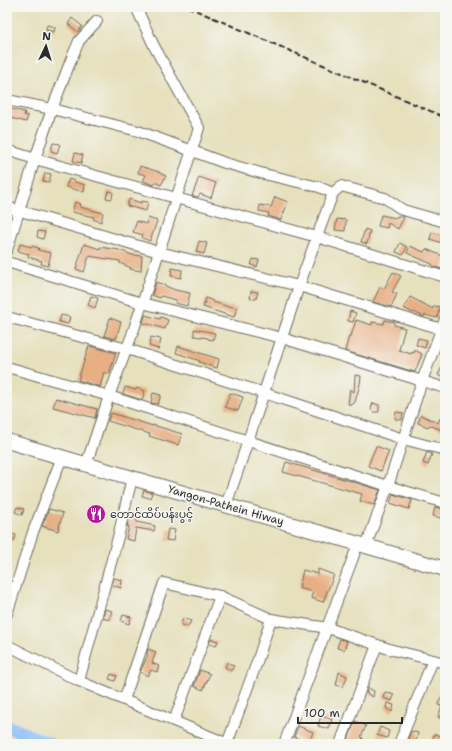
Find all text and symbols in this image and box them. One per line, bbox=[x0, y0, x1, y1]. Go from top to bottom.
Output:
north arrow bbox=[26, 26, 66, 66]
text: N bbox=[42, 29, 52, 44]
street label: Yangon-Pathein Hiway bbox=[166, 482, 286, 529]
restaurant icon: တောင်ထိပ်ပန်းပွင့် bbox=[85, 503, 107, 525]
place label: တောင်ထိပ်ပန်းပွင့် bbox=[110, 507, 193, 523]
scale bar bbox=[298, 699, 402, 725]
text: 100 m bbox=[304, 705, 340, 721]

